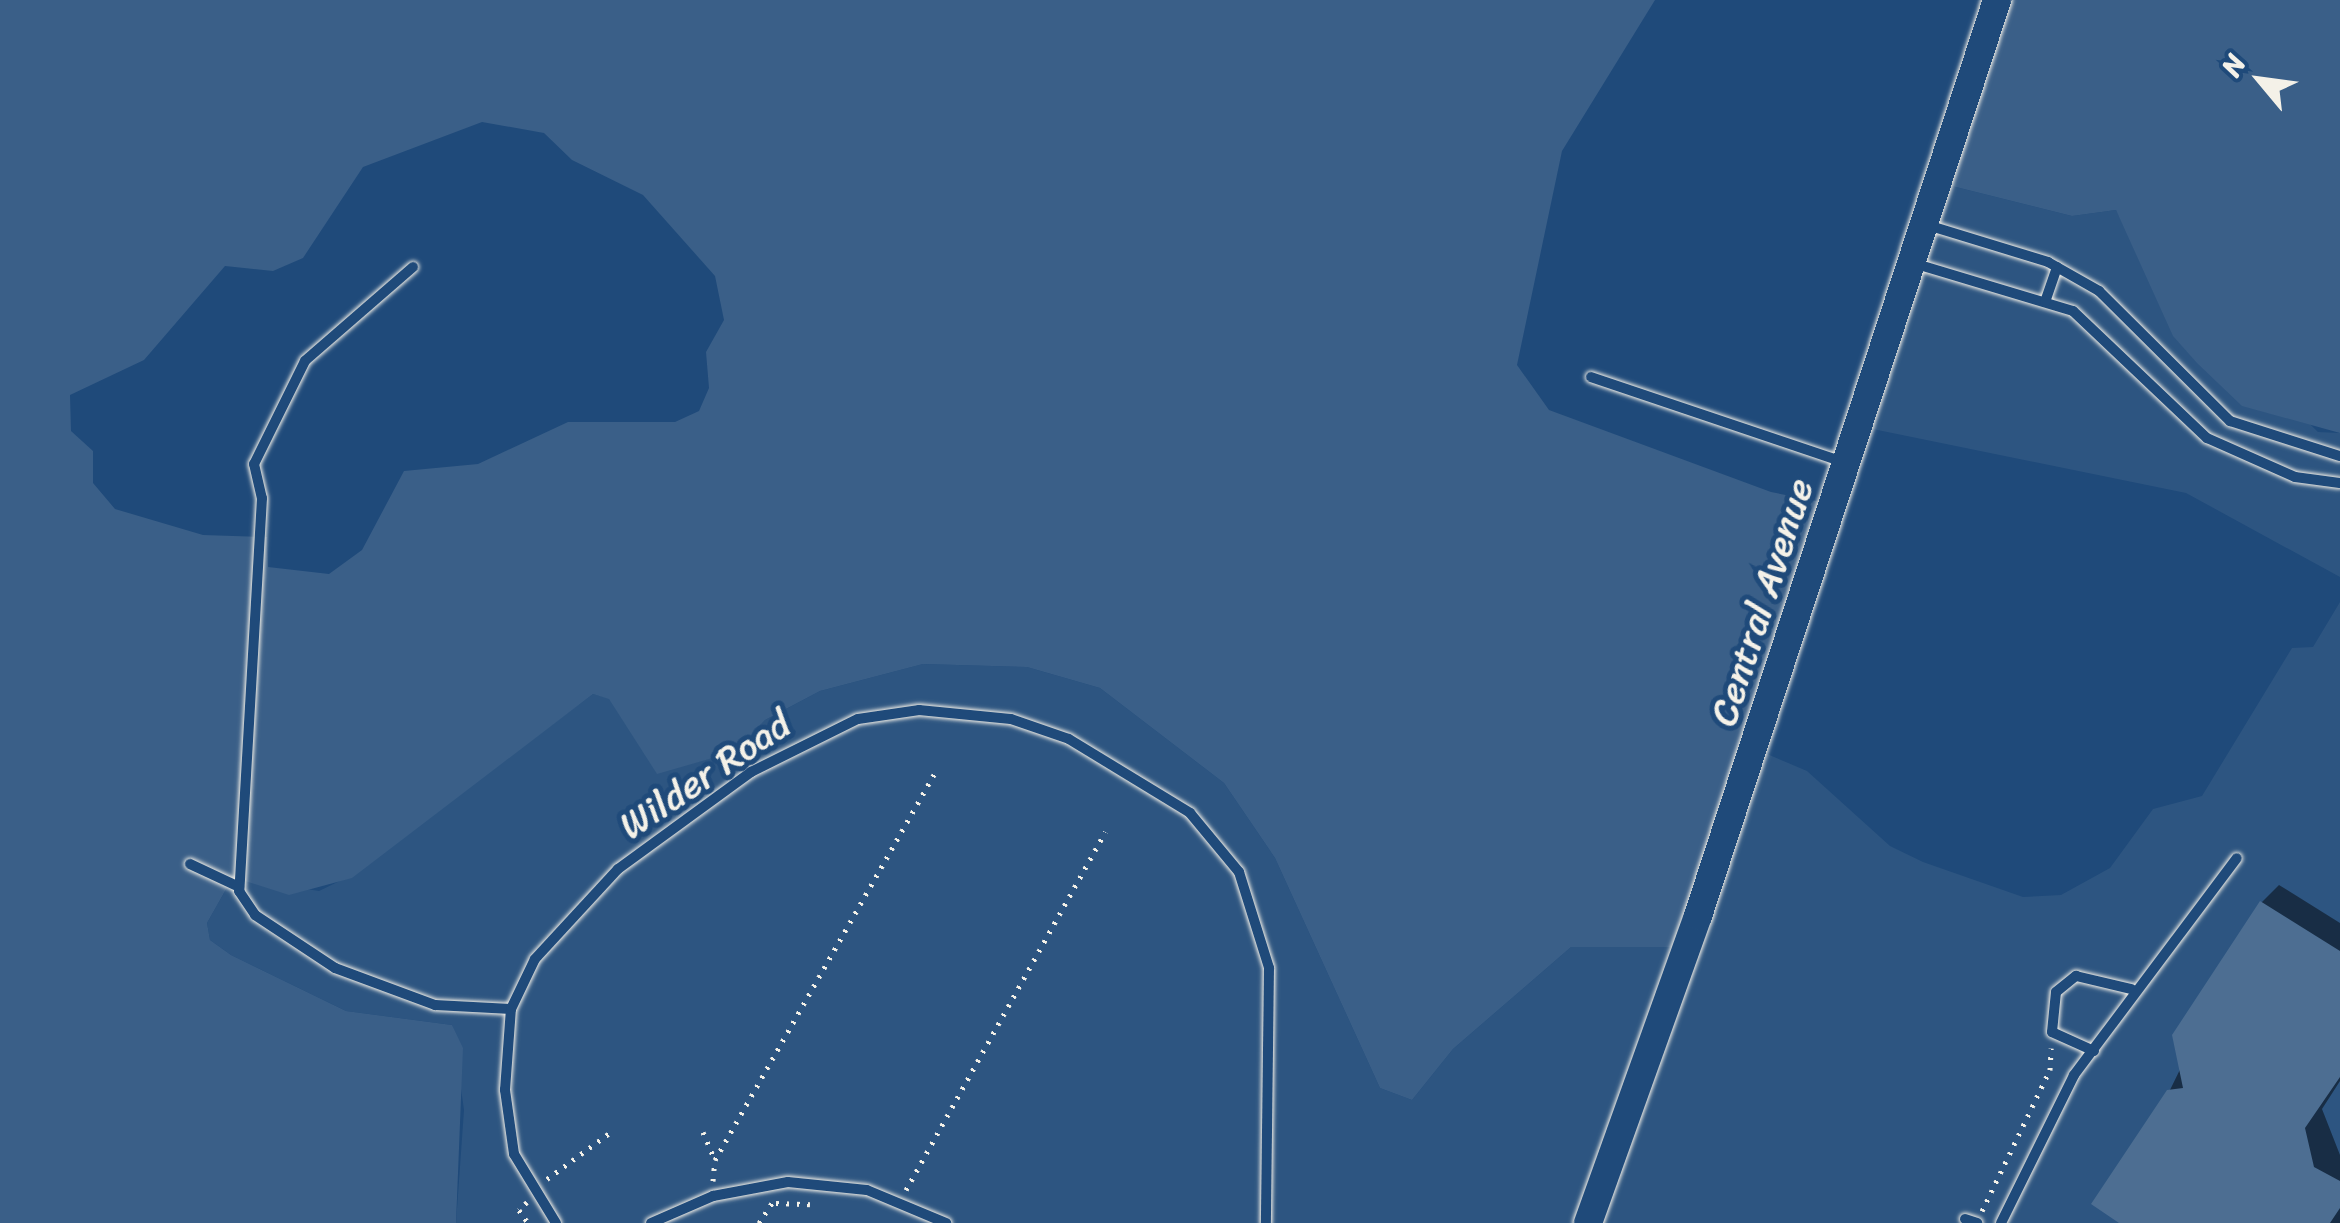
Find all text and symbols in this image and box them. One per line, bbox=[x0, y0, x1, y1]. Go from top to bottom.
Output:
north arrow bbox=[2210, 30, 2310, 130]
text: N bbox=[2207, 45, 2259, 86]
street label: Central Avenue bbox=[1701, 473, 1823, 731]
street label: Wilder Road bbox=[611, 701, 799, 849]

